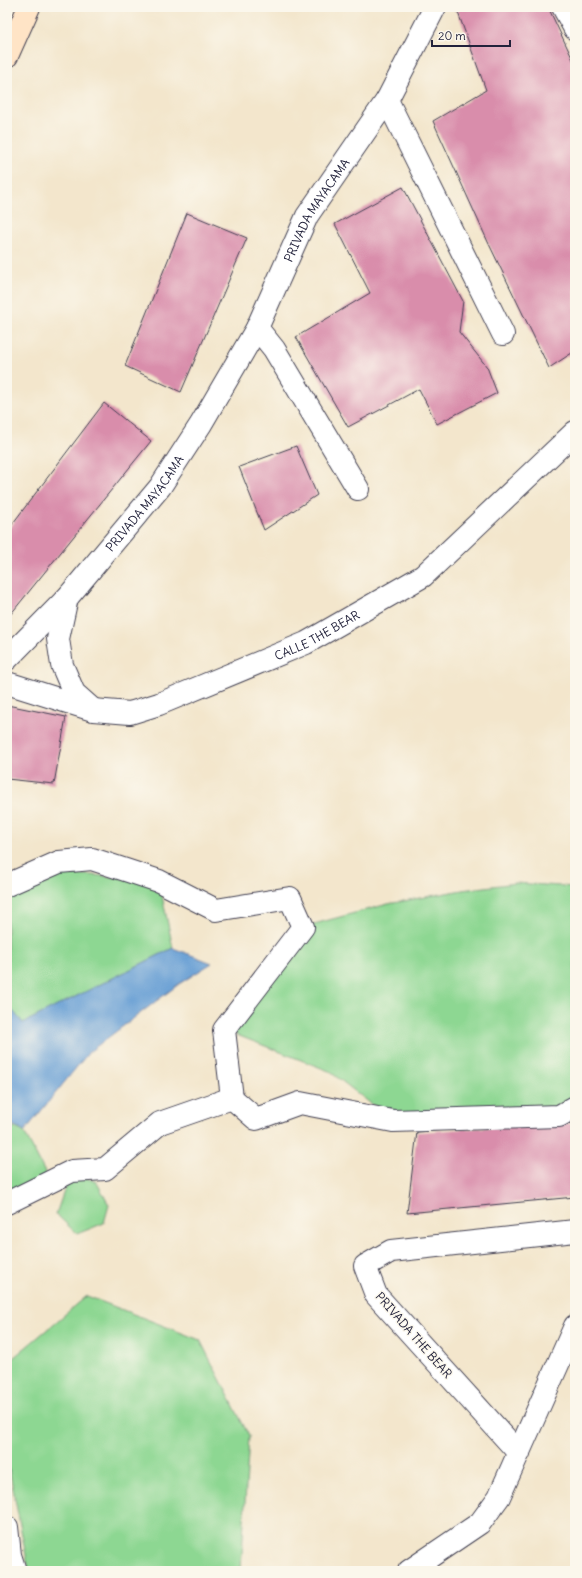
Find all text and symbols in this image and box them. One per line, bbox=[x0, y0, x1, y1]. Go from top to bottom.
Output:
scale bar bbox=[432, 22, 510, 48]
text: 20 m bbox=[438, 28, 466, 43]
street label: PRIVADA MAYACAMA bbox=[280, 155, 352, 264]
street label: PRIVADA MAYACAMA bbox=[102, 452, 186, 554]
street label: CALLE THE BEAR bbox=[272, 606, 362, 663]
street label: PRIVADA THE BEAR bbox=[373, 1289, 456, 1381]

